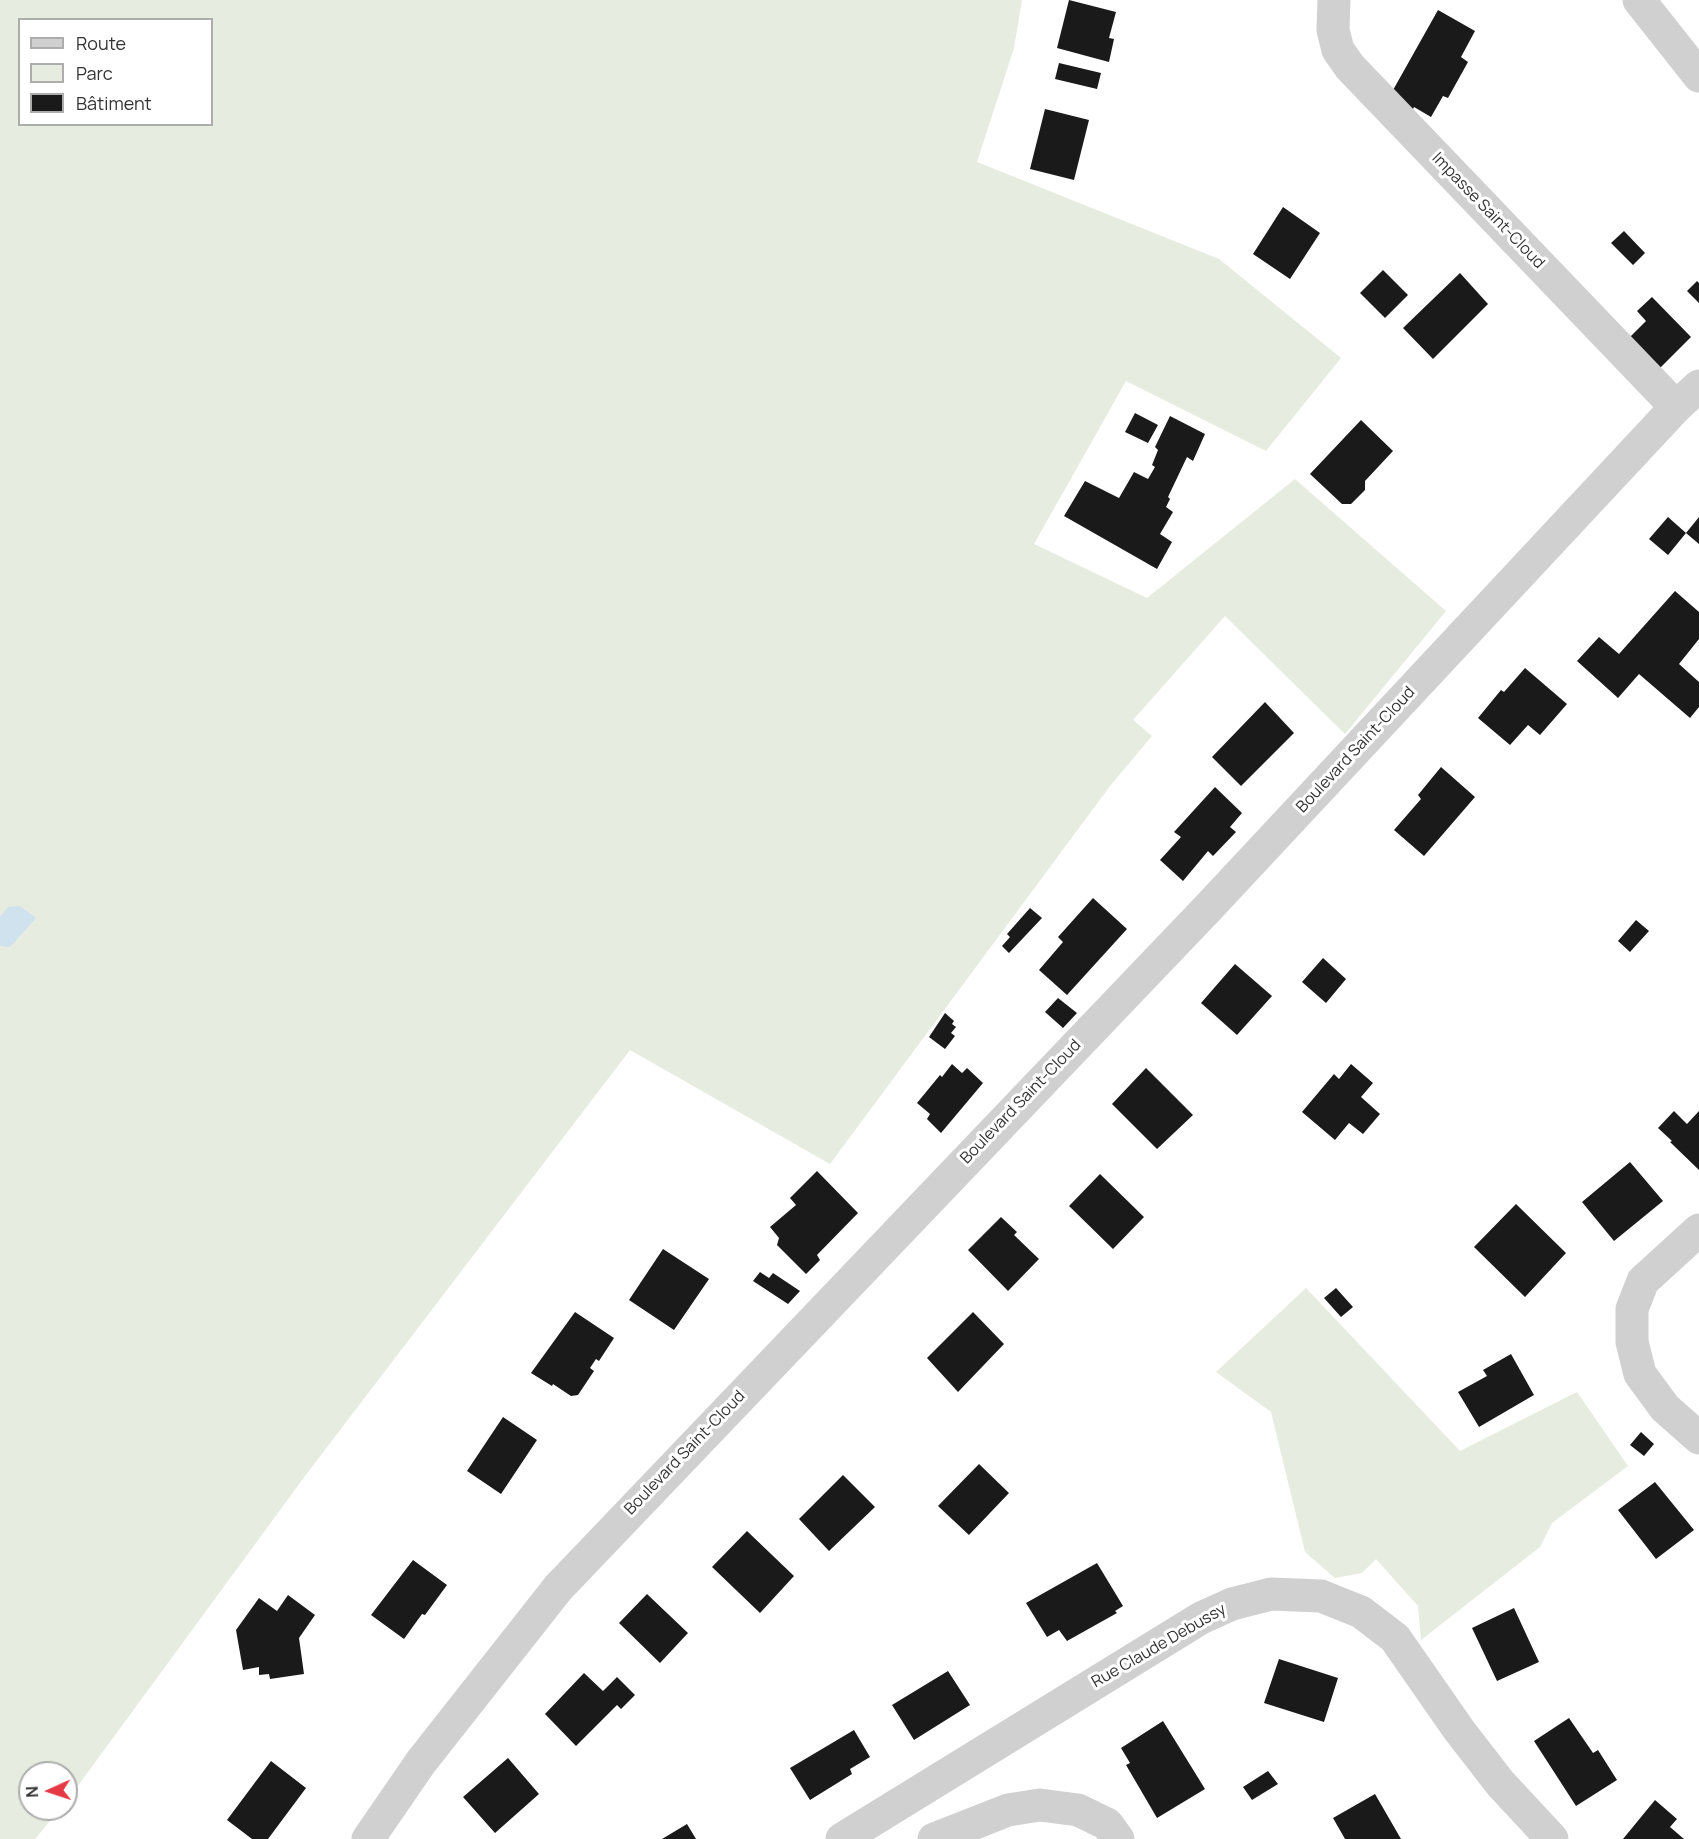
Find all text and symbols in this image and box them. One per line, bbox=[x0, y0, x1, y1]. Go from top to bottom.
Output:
legend bbox=[18, 18, 213, 126]
text: Route bbox=[76, 31, 126, 55]
text: Parc bbox=[76, 61, 113, 85]
text: Bâtiment bbox=[76, 91, 152, 115]
street label: Impasse Saint-Cloud bbox=[1428, 149, 1548, 273]
street label: Boulevard Saint-Cloud bbox=[1293, 683, 1419, 817]
street label: Boulevard Saint-Cloud bbox=[957, 1036, 1085, 1168]
street label: Boulevard Saint-Cloud bbox=[621, 1387, 749, 1519]
street label: Rue Claude Debussy bbox=[1088, 1600, 1230, 1692]
north arrow bbox=[18, 1761, 78, 1821]
text: N bbox=[21, 1786, 43, 1798]

